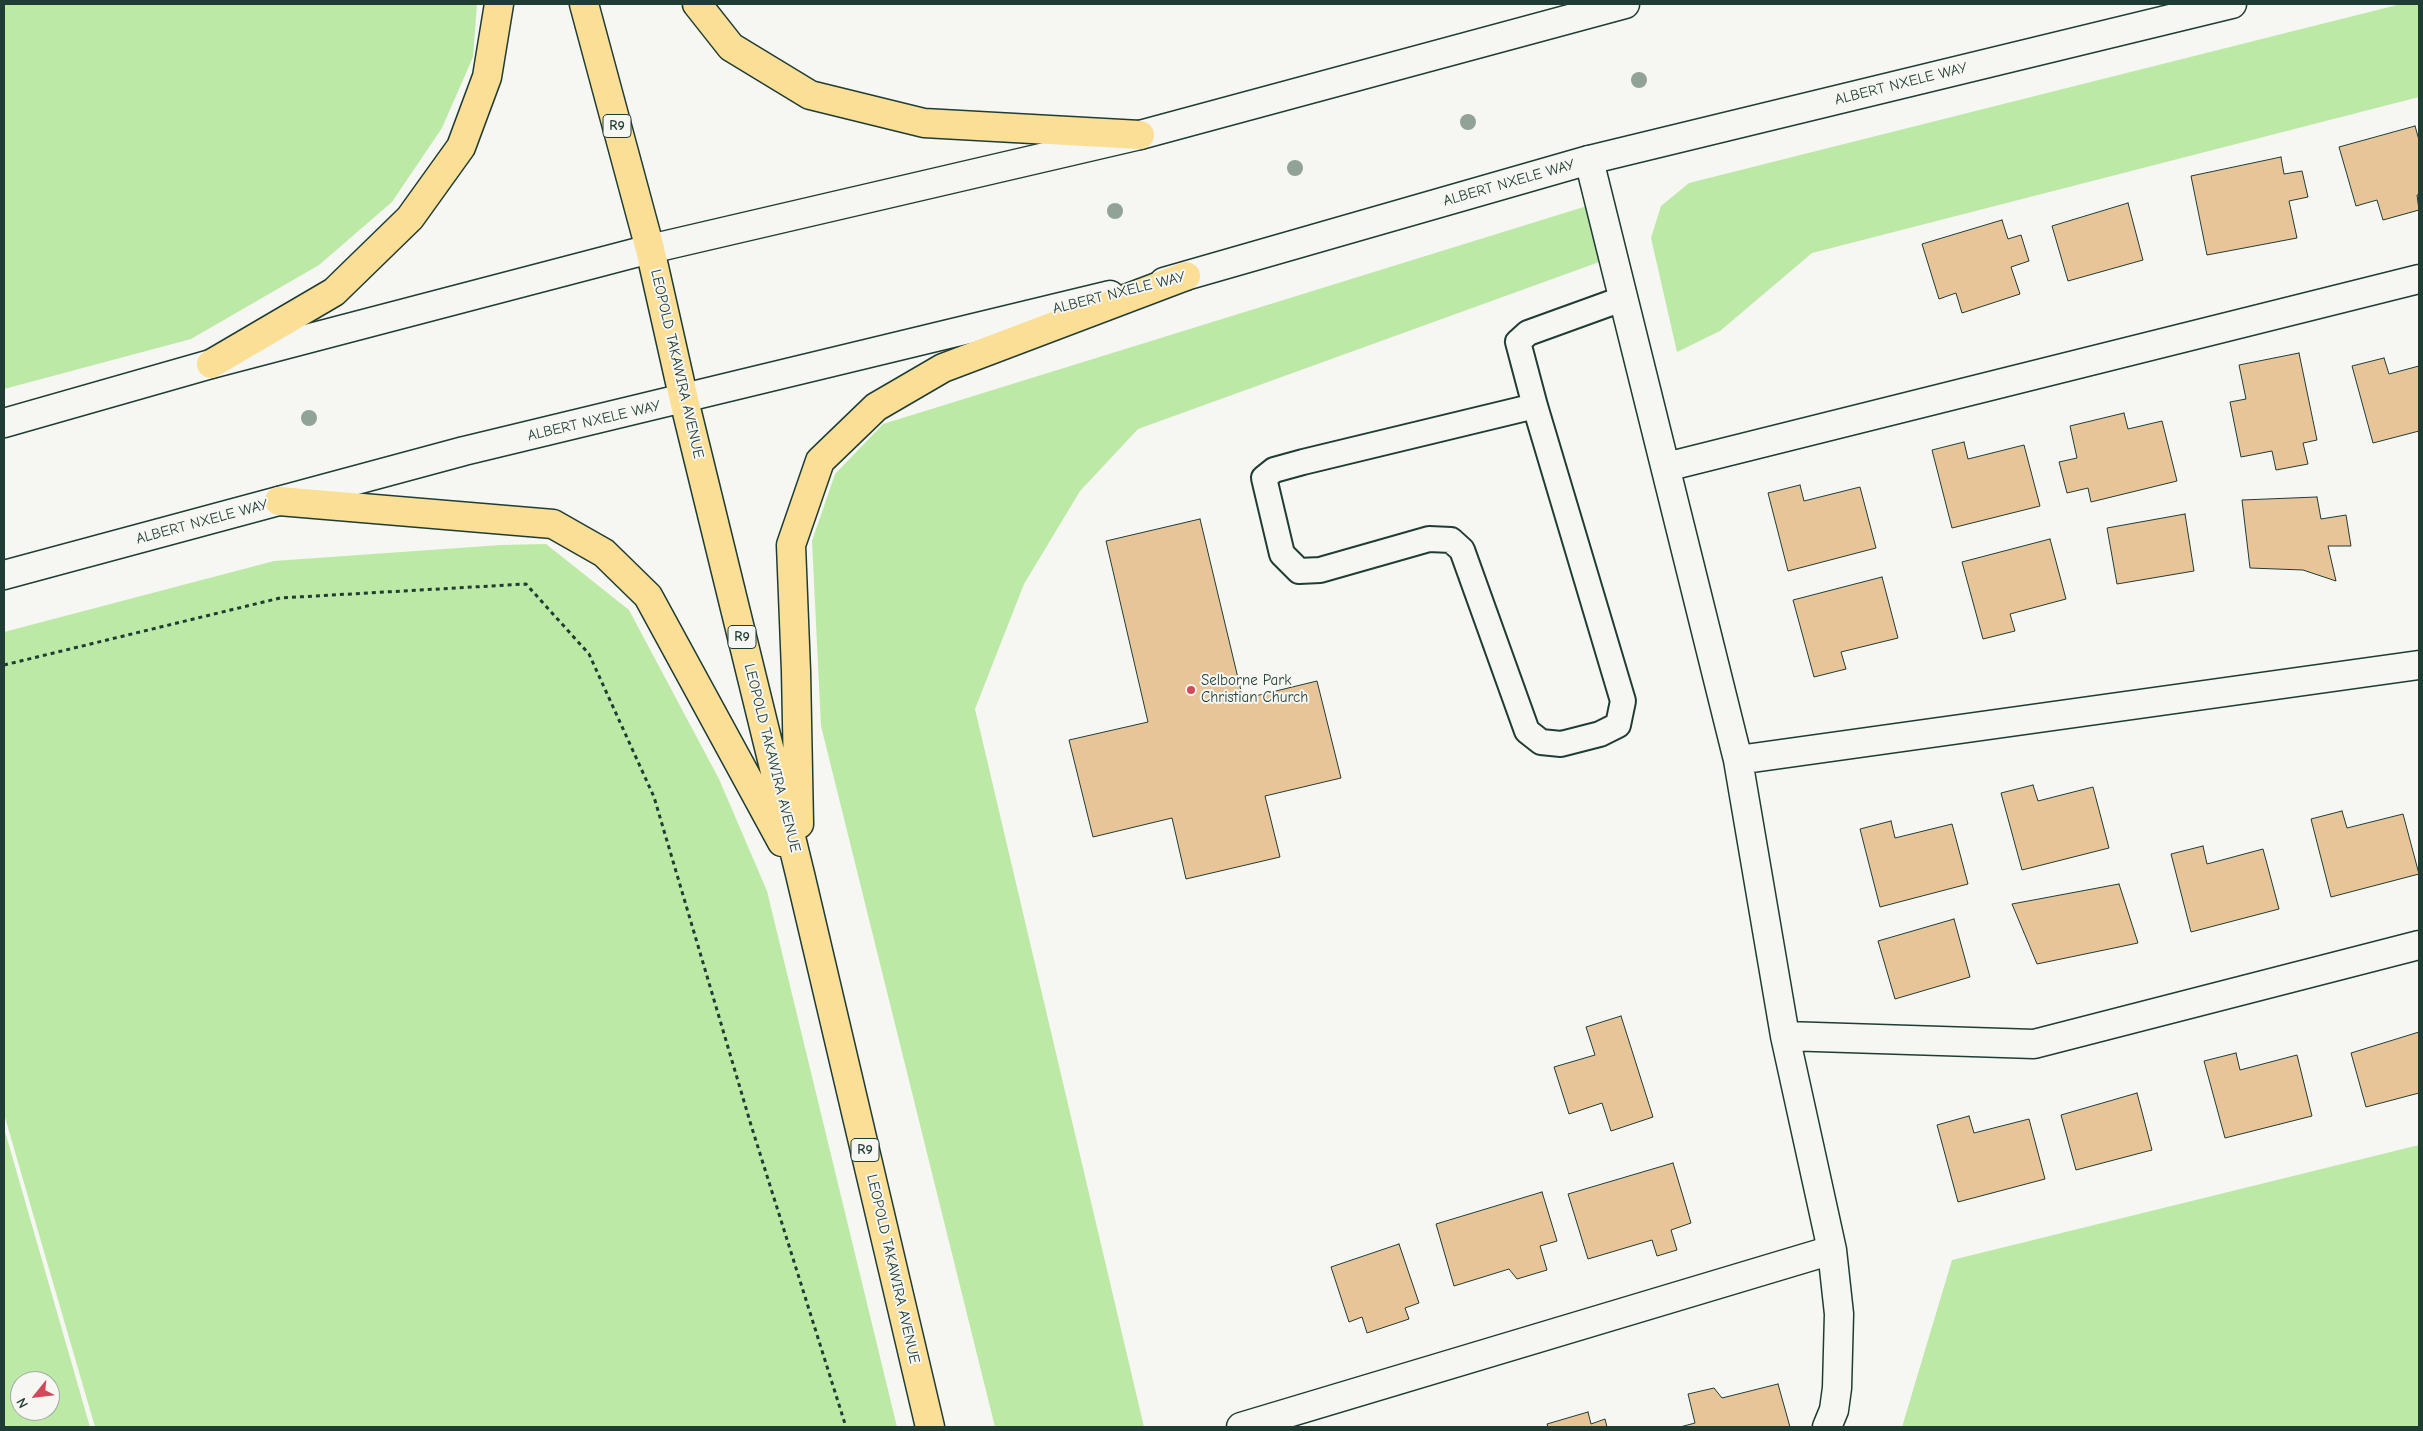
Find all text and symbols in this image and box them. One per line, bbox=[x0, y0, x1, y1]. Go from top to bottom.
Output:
street label: ALBERT NXELE WAY bbox=[1833, 59, 1969, 109]
road number: R9 bbox=[603, 114, 631, 138]
street label: ALBERT NXELE WAY bbox=[1441, 156, 1577, 210]
street label: LEOPOLD TAKAWIRA AVENUE bbox=[646, 268, 708, 460]
street label: ALBERT NXELE WAY bbox=[1051, 268, 1187, 318]
street label: ALBERT NXELE WAY bbox=[526, 397, 662, 445]
street label: ALBERT NXELE WAY bbox=[134, 496, 270, 548]
road number: R9 bbox=[728, 626, 756, 649]
street label: LEOPOLD TAKAWIRA AVENUE bbox=[740, 662, 804, 854]
place label: Selborne Park Christian Church bbox=[1201, 672, 1308, 707]
marker: Selborne Park Christian Church bbox=[1185, 684, 1197, 696]
road number: R9 bbox=[851, 1138, 879, 1162]
street label: LEOPOLD TAKAWIRA AVENUE bbox=[862, 1173, 924, 1365]
north arrow bbox=[10, 1371, 60, 1421]
text: N bbox=[13, 1395, 32, 1411]

